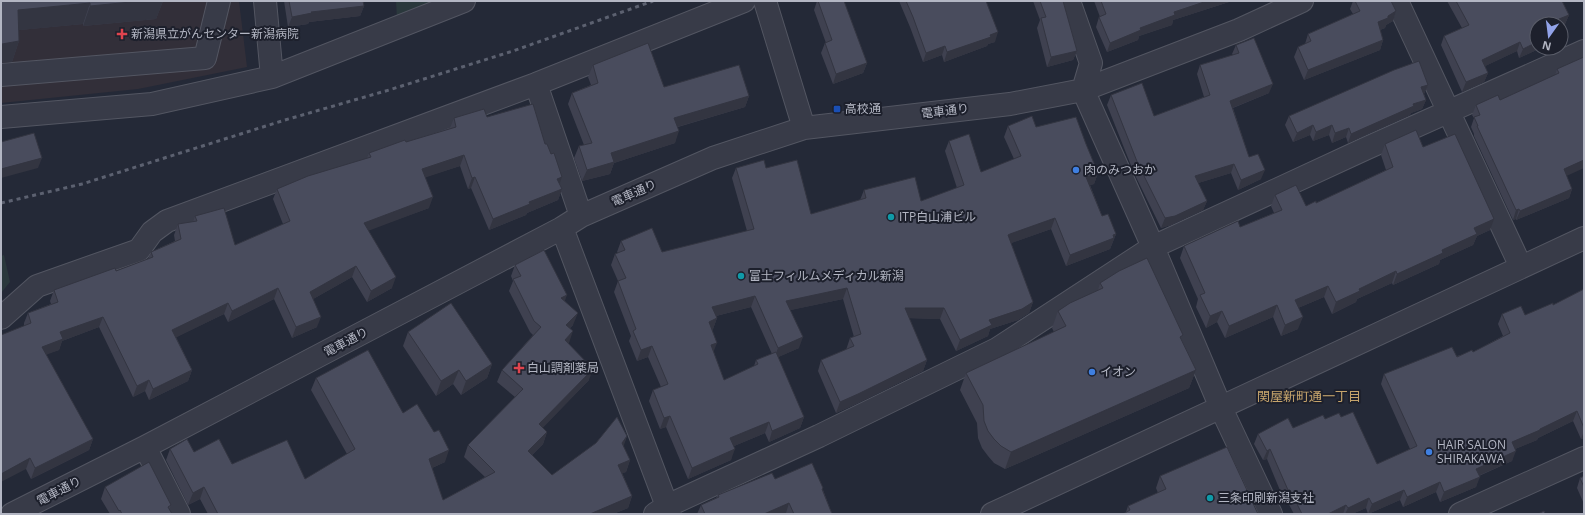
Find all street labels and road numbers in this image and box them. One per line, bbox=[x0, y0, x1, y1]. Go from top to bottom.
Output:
street label: 電車通り bbox=[920, 99, 970, 122]
street label: 電車通り bbox=[608, 175, 659, 210]
street label: 電車通り bbox=[321, 323, 371, 360]
street label: 電車通り bbox=[34, 472, 84, 509]

